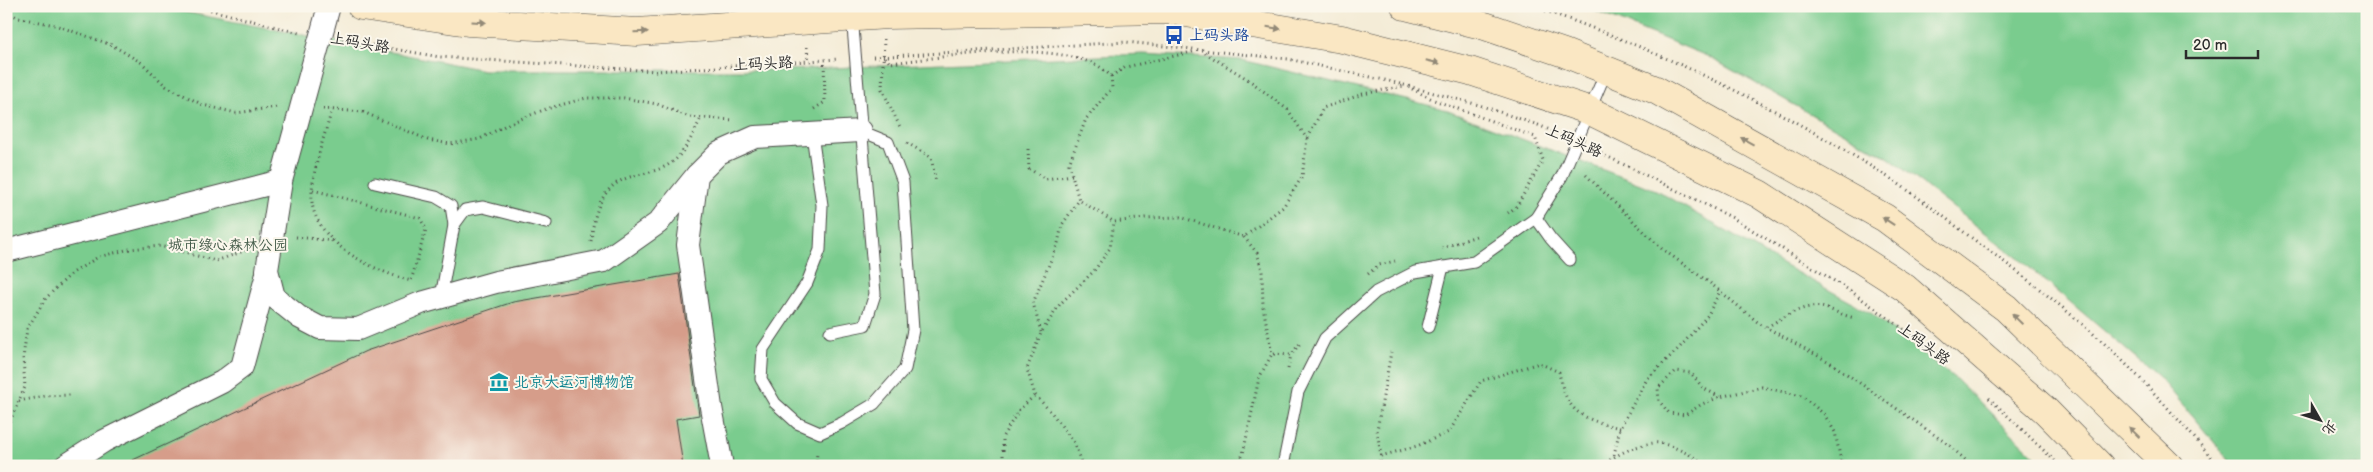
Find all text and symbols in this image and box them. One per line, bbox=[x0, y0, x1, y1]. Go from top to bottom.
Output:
one-way arrow bbox=[471, 19, 487, 27]
bus stop icon: 上码头路 bbox=[1163, 24, 1185, 46]
one-way arrow bbox=[1266, 24, 1282, 32]
place label: 上码头路 bbox=[1189, 26, 1249, 45]
one-way arrow bbox=[633, 27, 649, 35]
street label: 上码头路 bbox=[329, 28, 391, 58]
scale bar bbox=[2186, 28, 2258, 60]
text: 20 m bbox=[2193, 36, 2227, 55]
street label: 上码头路 bbox=[733, 53, 793, 75]
one-way arrow bbox=[1425, 58, 1440, 66]
street label: 上码头路 bbox=[1543, 120, 1605, 162]
one-way arrow bbox=[1739, 137, 1754, 145]
one-way arrow bbox=[1881, 216, 1895, 226]
park label: 城市绿心森林公园 bbox=[168, 236, 288, 255]
one-way arrow bbox=[2012, 313, 2024, 325]
street label: 上码头路 bbox=[1894, 319, 1954, 369]
museum icon: 北京大运河博物馆 bbox=[488, 371, 510, 393]
place label: 北京大运河博物馆 bbox=[514, 373, 634, 392]
north arrow bbox=[2296, 394, 2346, 444]
text: 北 bbox=[2319, 417, 2341, 439]
one-way arrow bbox=[2128, 426, 2140, 438]

